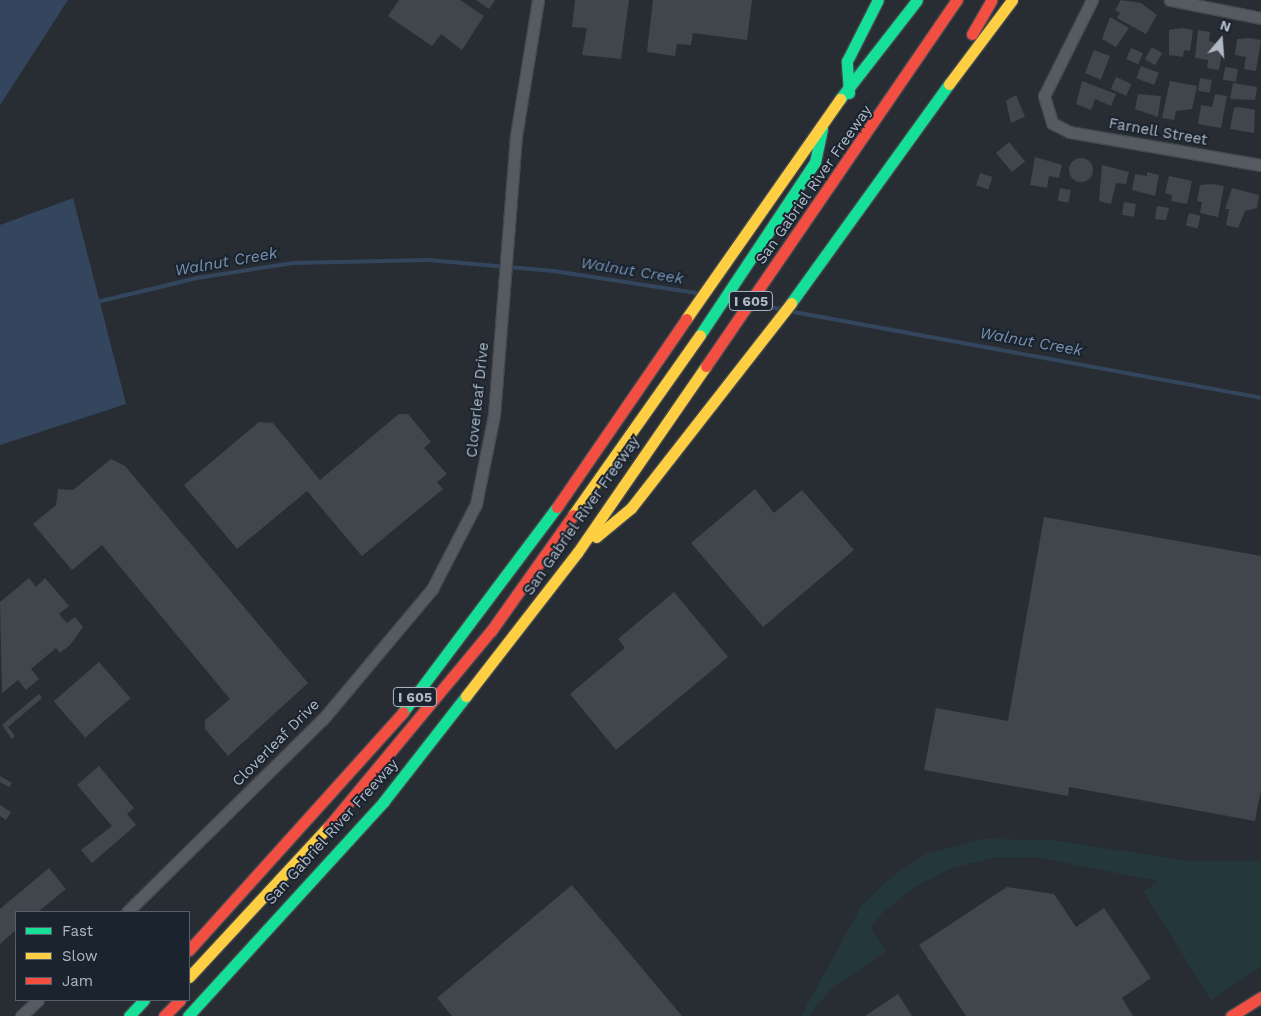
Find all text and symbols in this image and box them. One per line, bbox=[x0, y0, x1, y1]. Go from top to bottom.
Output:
north arrow bbox=[1196, 15, 1246, 65]
text: N bbox=[1218, 17, 1233, 35]
street label: San Gabriel River Freeway bbox=[752, 102, 876, 268]
street label: Farnell Street bbox=[1107, 114, 1209, 150]
water label: Walnut Creek bbox=[173, 244, 279, 280]
water label: Walnut Creek bbox=[579, 253, 685, 289]
road number: I 605 bbox=[728, 290, 774, 312]
water label: Walnut Creek bbox=[978, 324, 1084, 360]
street label: Cloverleaf Drive bbox=[463, 341, 493, 459]
street label: San Gabriel River Freeway bbox=[520, 433, 644, 599]
road number: I 605 bbox=[392, 686, 438, 709]
street label: Cloverleaf Drive bbox=[228, 695, 324, 791]
street label: San Gabriel River Freeway bbox=[261, 755, 403, 909]
legend bbox=[15, 911, 190, 1001]
text: Fast bbox=[62, 922, 93, 940]
text: Slow bbox=[62, 947, 98, 965]
text: Jam bbox=[62, 972, 93, 990]

